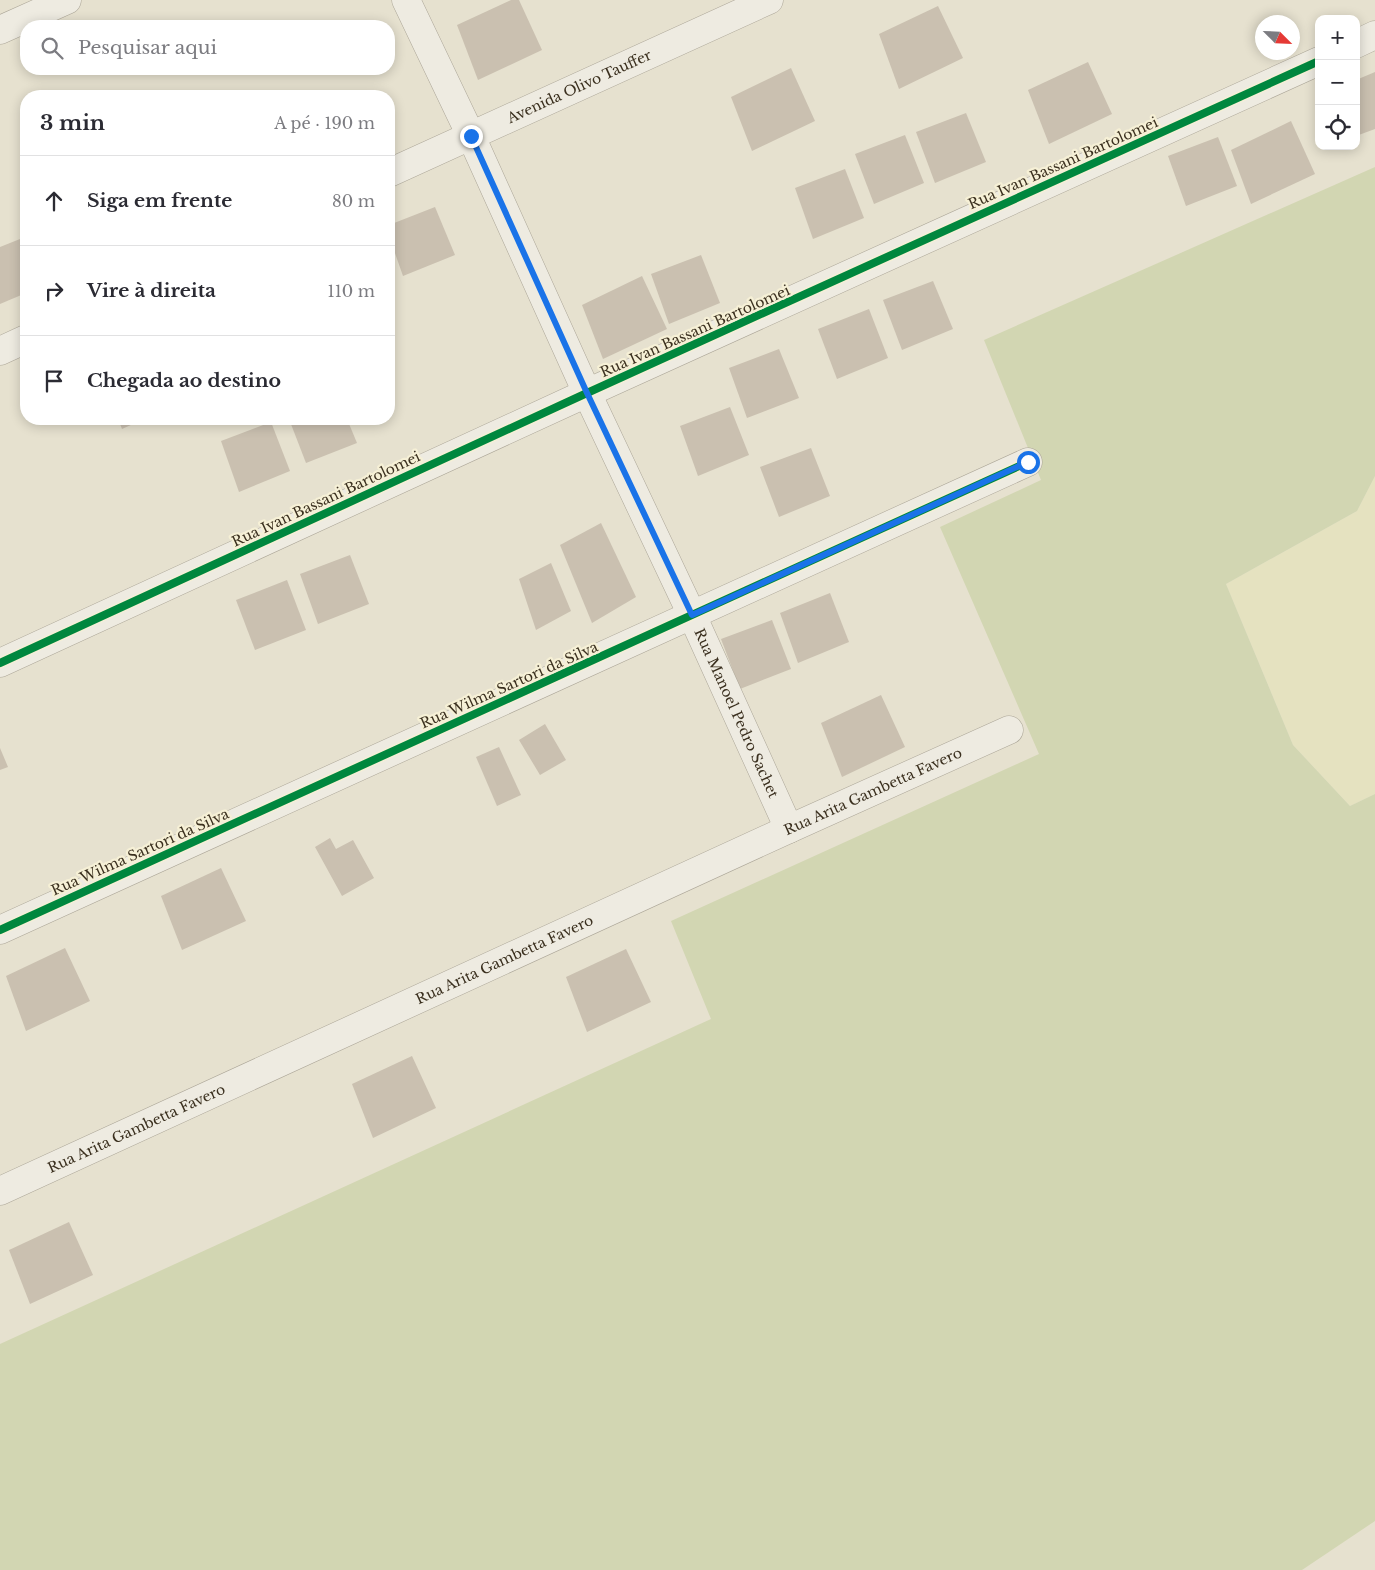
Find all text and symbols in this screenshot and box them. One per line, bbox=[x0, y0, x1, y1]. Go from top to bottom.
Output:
north arrow bbox=[1255, 15, 1300, 60]
map controls bbox=[1315, 15, 1360, 150]
button: + bbox=[1315, 15, 1360, 60]
search box bbox=[20, 20, 395, 75]
icon: search bbox=[38, 34, 66, 62]
text: Pesquisar aqui bbox=[78, 36, 217, 59]
street label: Avenida Olivo Tauffer bbox=[503, 46, 655, 128]
button: − bbox=[1315, 60, 1360, 105]
button: locate bbox=[1315, 105, 1360, 150]
text: 3 min bbox=[40, 110, 105, 136]
text: A pé · 190 m bbox=[274, 113, 375, 133]
street label: Rua Ivan Bassani Bartolomei bbox=[965, 113, 1161, 213]
route end bbox=[460, 125, 483, 148]
icon: ahead bbox=[40, 187, 68, 215]
text: Siga em frente bbox=[87, 189, 232, 212]
text: 80 m bbox=[332, 191, 375, 211]
icon: right bbox=[40, 277, 68, 305]
text: Vire à direita bbox=[87, 279, 216, 302]
text: 110 m bbox=[328, 281, 375, 301]
street label: Rua Ivan Bassani Bartolomei bbox=[597, 281, 793, 381]
icon: arrive bbox=[40, 367, 68, 395]
text: Chegada ao destino bbox=[87, 369, 281, 392]
street label: Rua Ivan Bassani Bartolomei bbox=[229, 447, 423, 551]
route start bbox=[1017, 451, 1040, 474]
street label: Rua Manoel Pedro Sachet bbox=[690, 625, 783, 801]
street label: Rua Wilma Sartori da Silva bbox=[417, 637, 601, 732]
street label: Rua Arita Gambetta Favero bbox=[781, 743, 965, 839]
street label: Rua Wilma Sartori da Silva bbox=[48, 804, 232, 899]
street label: Rua Arita Gambetta Favero bbox=[413, 911, 596, 1008]
street label: Rua Arita Gambetta Favero bbox=[45, 1080, 228, 1177]

